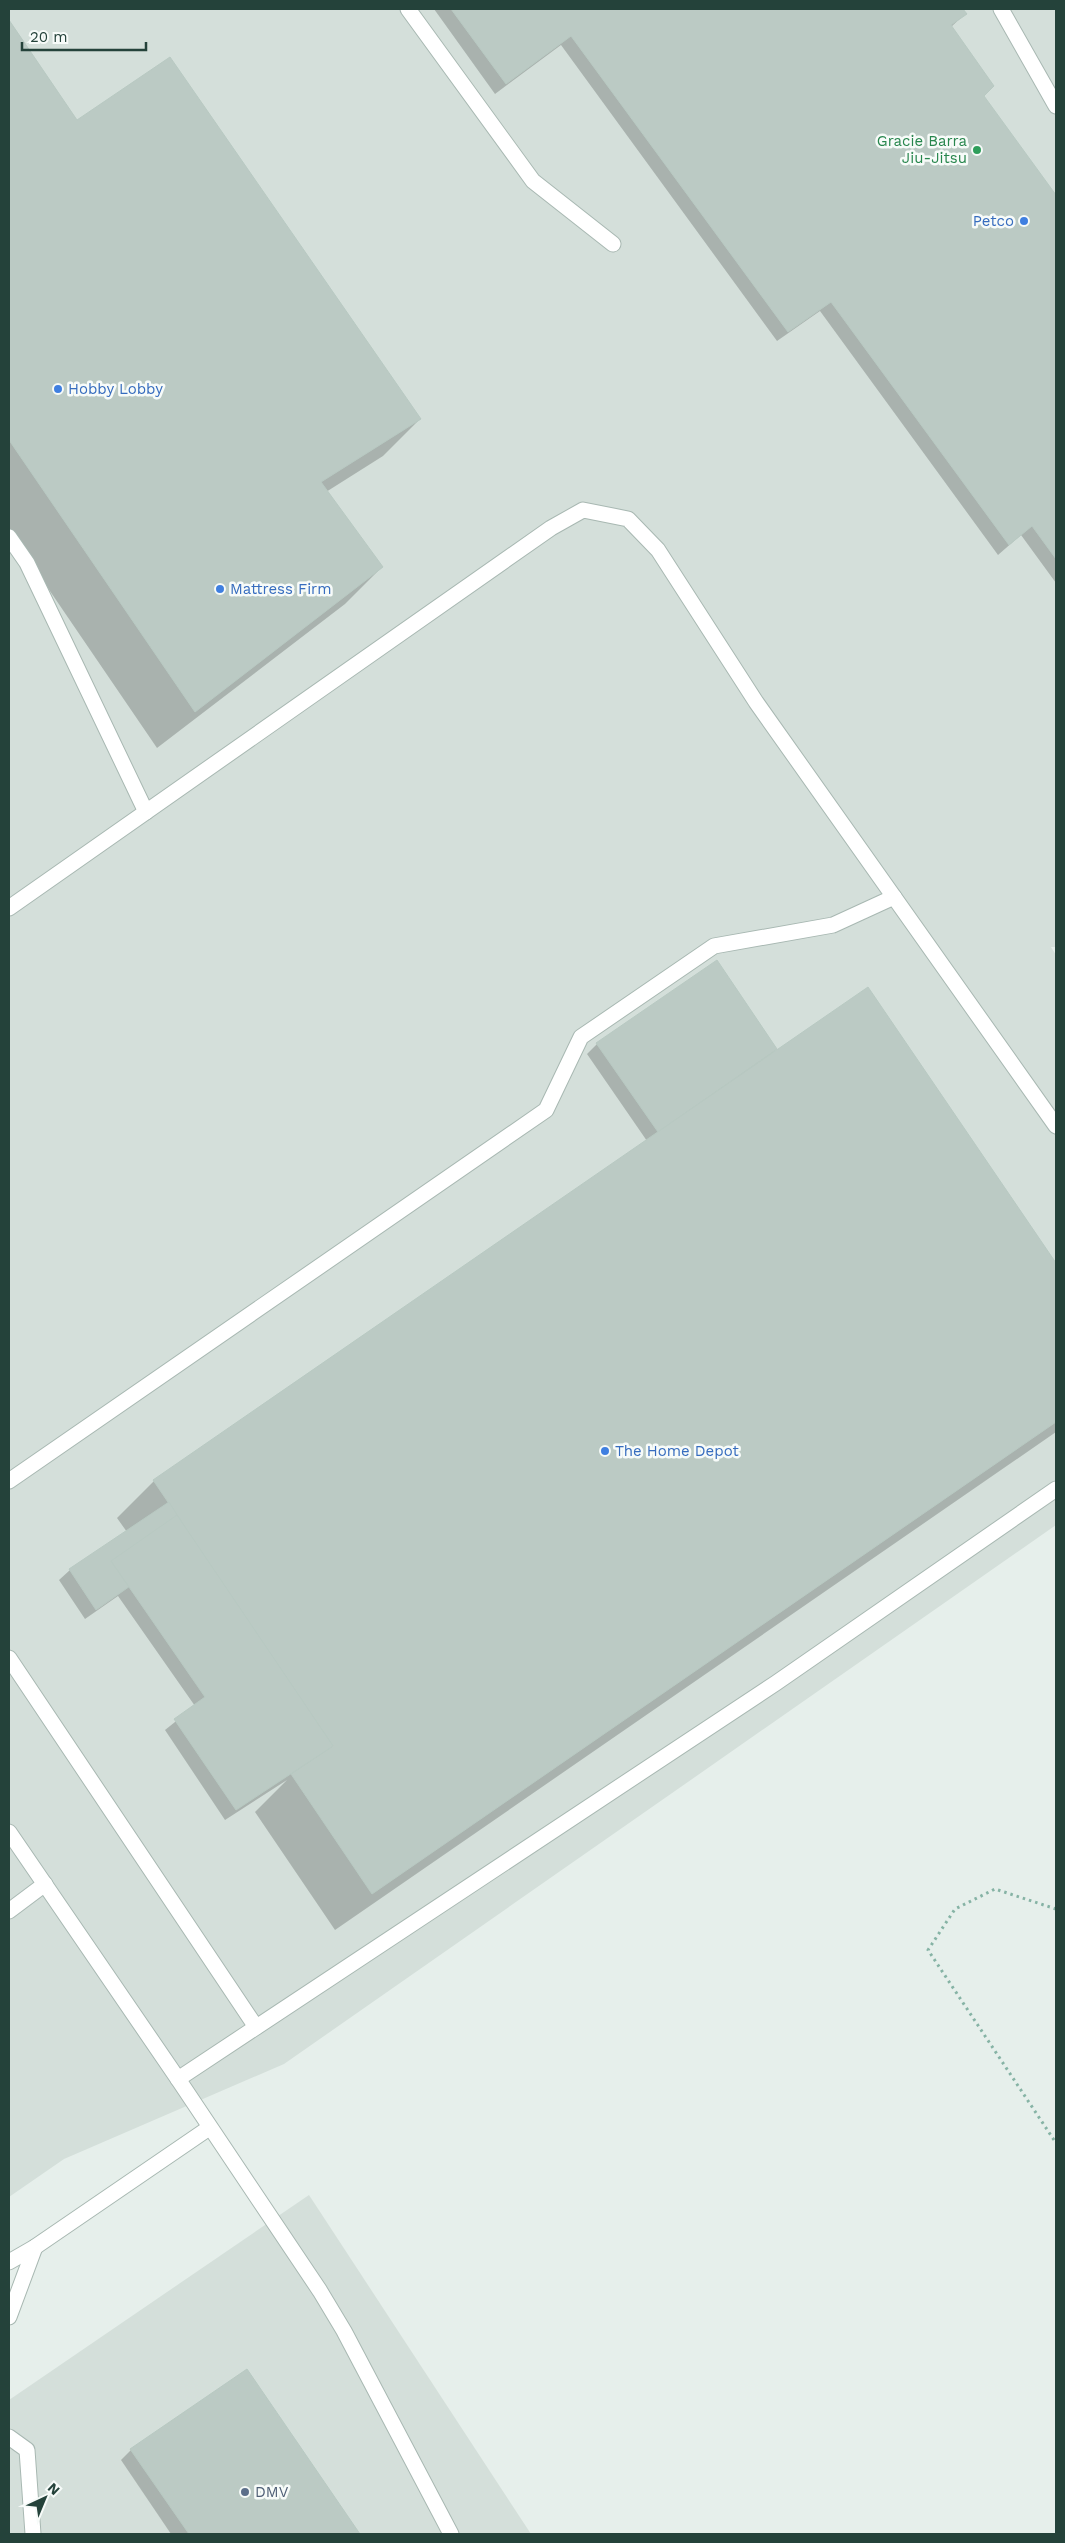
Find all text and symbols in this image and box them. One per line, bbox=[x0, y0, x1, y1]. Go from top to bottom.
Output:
scale bar bbox=[22, 20, 146, 52]
text: 20 m bbox=[30, 28, 68, 46]
place label: Gracie Barra Jiu-Jitsu bbox=[877, 132, 968, 167]
marker: Gracie Barra Jiu-Jitsu bbox=[971, 144, 983, 156]
place label: Petco bbox=[973, 212, 1014, 230]
marker: Petco bbox=[1018, 215, 1030, 227]
place label: Hobby Lobby bbox=[68, 380, 163, 398]
marker: Hobby Lobby bbox=[52, 383, 64, 395]
place label: Mattress Firm bbox=[230, 580, 332, 598]
marker: Mattress Firm bbox=[214, 583, 226, 595]
place label: The Home Depot bbox=[615, 1442, 740, 1460]
marker: The Home Depot bbox=[599, 1445, 611, 1457]
north arrow bbox=[20, 2473, 70, 2523]
text: N bbox=[45, 2479, 63, 2498]
place label: DMV bbox=[255, 2483, 289, 2501]
marker: DMV bbox=[239, 2486, 251, 2498]

